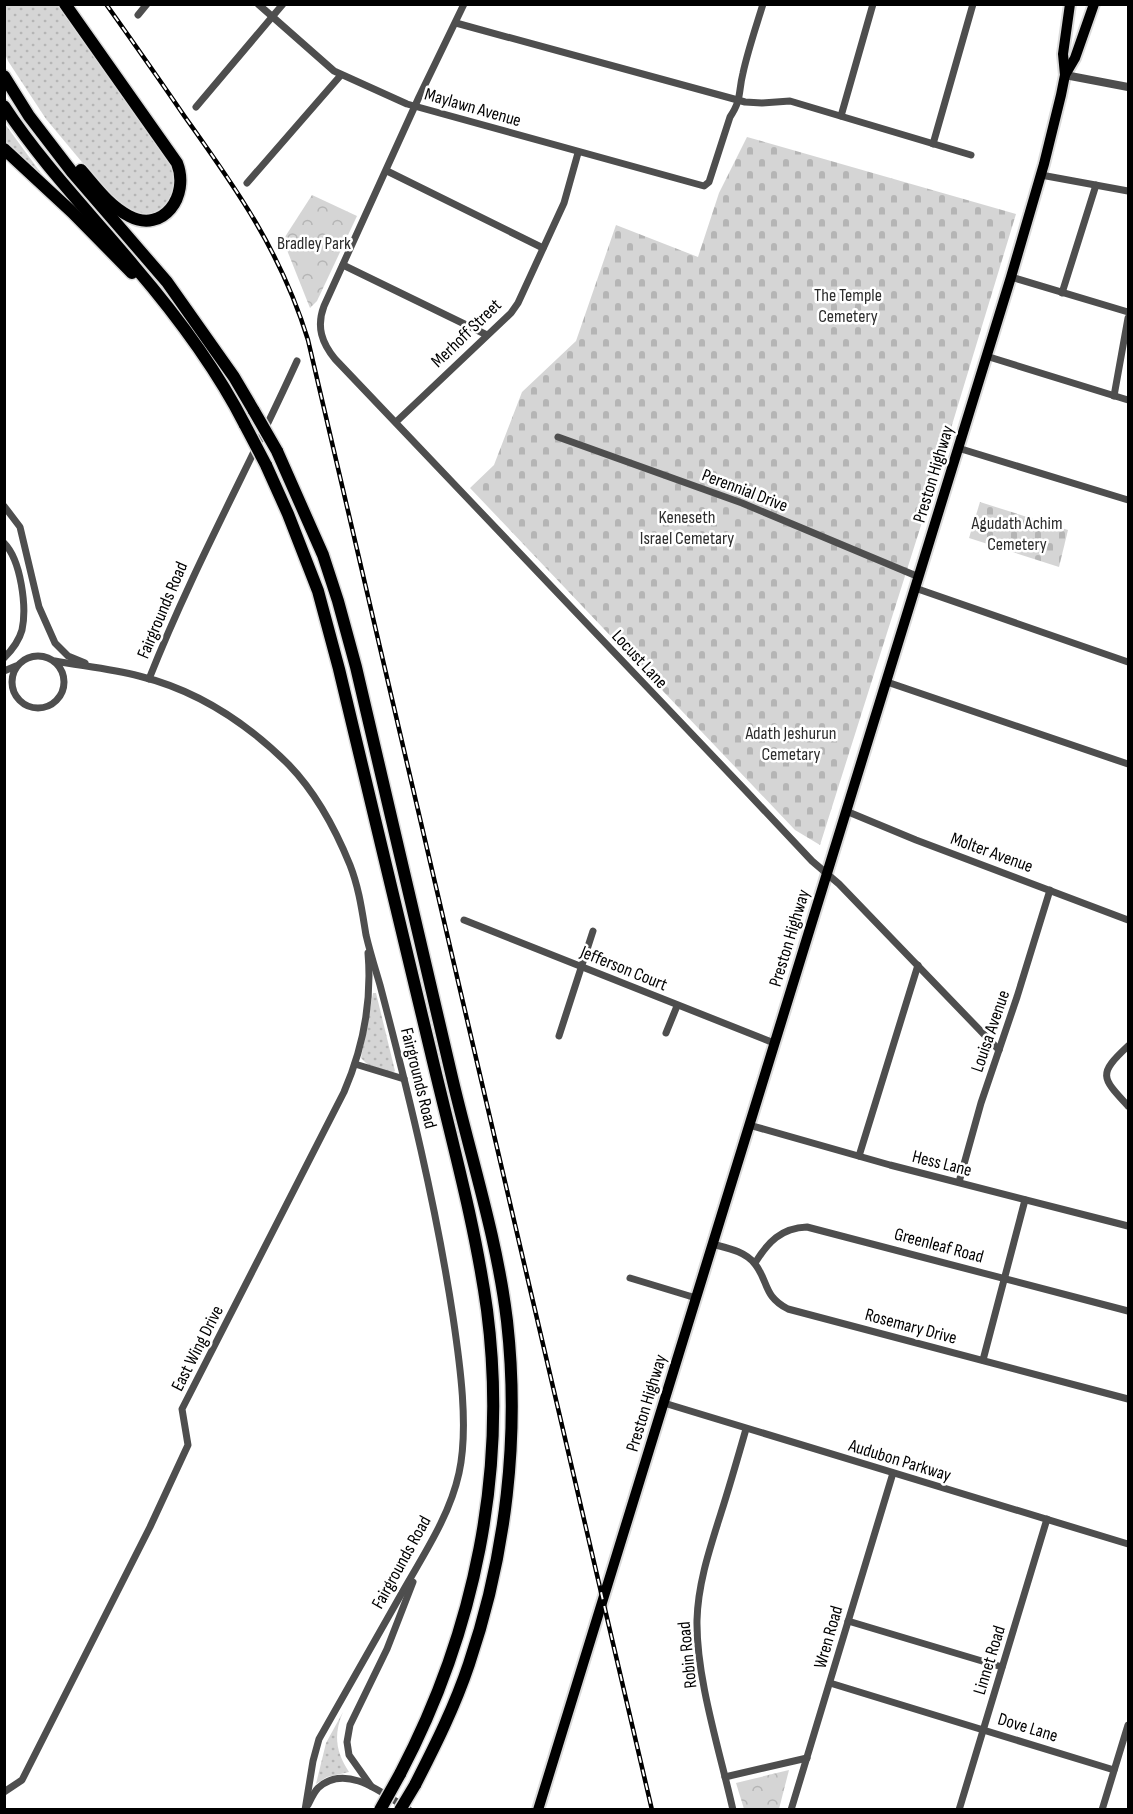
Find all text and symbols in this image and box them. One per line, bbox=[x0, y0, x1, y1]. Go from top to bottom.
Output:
street label: Maylawn Avenue bbox=[422, 84, 523, 131]
park label: Bradley Park bbox=[277, 233, 351, 254]
park label: The Temple Cemetery bbox=[814, 285, 882, 327]
street label: Merhoff Street bbox=[427, 294, 506, 372]
street label: Preston Highway bbox=[909, 423, 958, 525]
street label: Perennial Drive bbox=[699, 464, 791, 516]
park label: Keneseth Israel Cemetary bbox=[640, 507, 734, 549]
park label: Agudath Achim Cemetery bbox=[971, 513, 1062, 555]
street label: Fairgrounds Road bbox=[133, 559, 192, 662]
street label: Locust Lane bbox=[607, 626, 672, 693]
park label: Adath Jeshurun Cemetary bbox=[745, 723, 836, 765]
street label: Molter Avenue bbox=[948, 828, 1036, 877]
street label: Preston Highway bbox=[765, 887, 814, 989]
street label: Jefferson Court bbox=[576, 941, 671, 996]
street label: Louisa Avenue bbox=[967, 988, 1014, 1075]
street label: Fairgrounds Road bbox=[396, 1026, 441, 1131]
street label: Hess Lane bbox=[910, 1146, 974, 1181]
street label: Greenleaf Road bbox=[892, 1223, 986, 1267]
street label: East Wing Drive bbox=[167, 1302, 228, 1394]
street label: Rosemary Drive bbox=[863, 1304, 959, 1349]
street label: Preston Highway bbox=[622, 1352, 671, 1454]
street label: Audubon Parkway bbox=[845, 1435, 954, 1486]
street label: Fairgrounds Road bbox=[367, 1512, 436, 1612]
street label: Wren Road bbox=[810, 1603, 847, 1671]
street label: Robin Road bbox=[674, 1621, 701, 1689]
street label: Linnet Road bbox=[969, 1623, 1010, 1697]
street label: Dove Lane bbox=[995, 1708, 1060, 1747]

